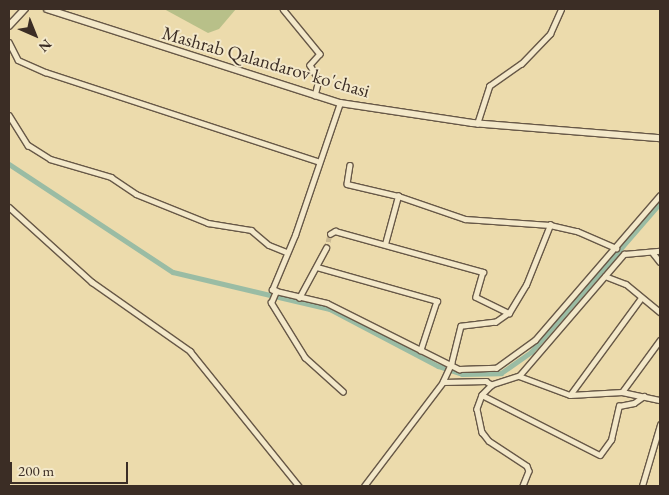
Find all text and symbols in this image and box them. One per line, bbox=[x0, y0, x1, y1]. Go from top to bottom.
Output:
north arrow bbox=[10, 10, 60, 60]
street label: Mashrab Qalandarov ko'chasi bbox=[160, 21, 372, 103]
text: N bbox=[35, 35, 56, 56]
scale bar bbox=[12, 452, 130, 484]
text: 200 m bbox=[18, 461, 54, 480]

